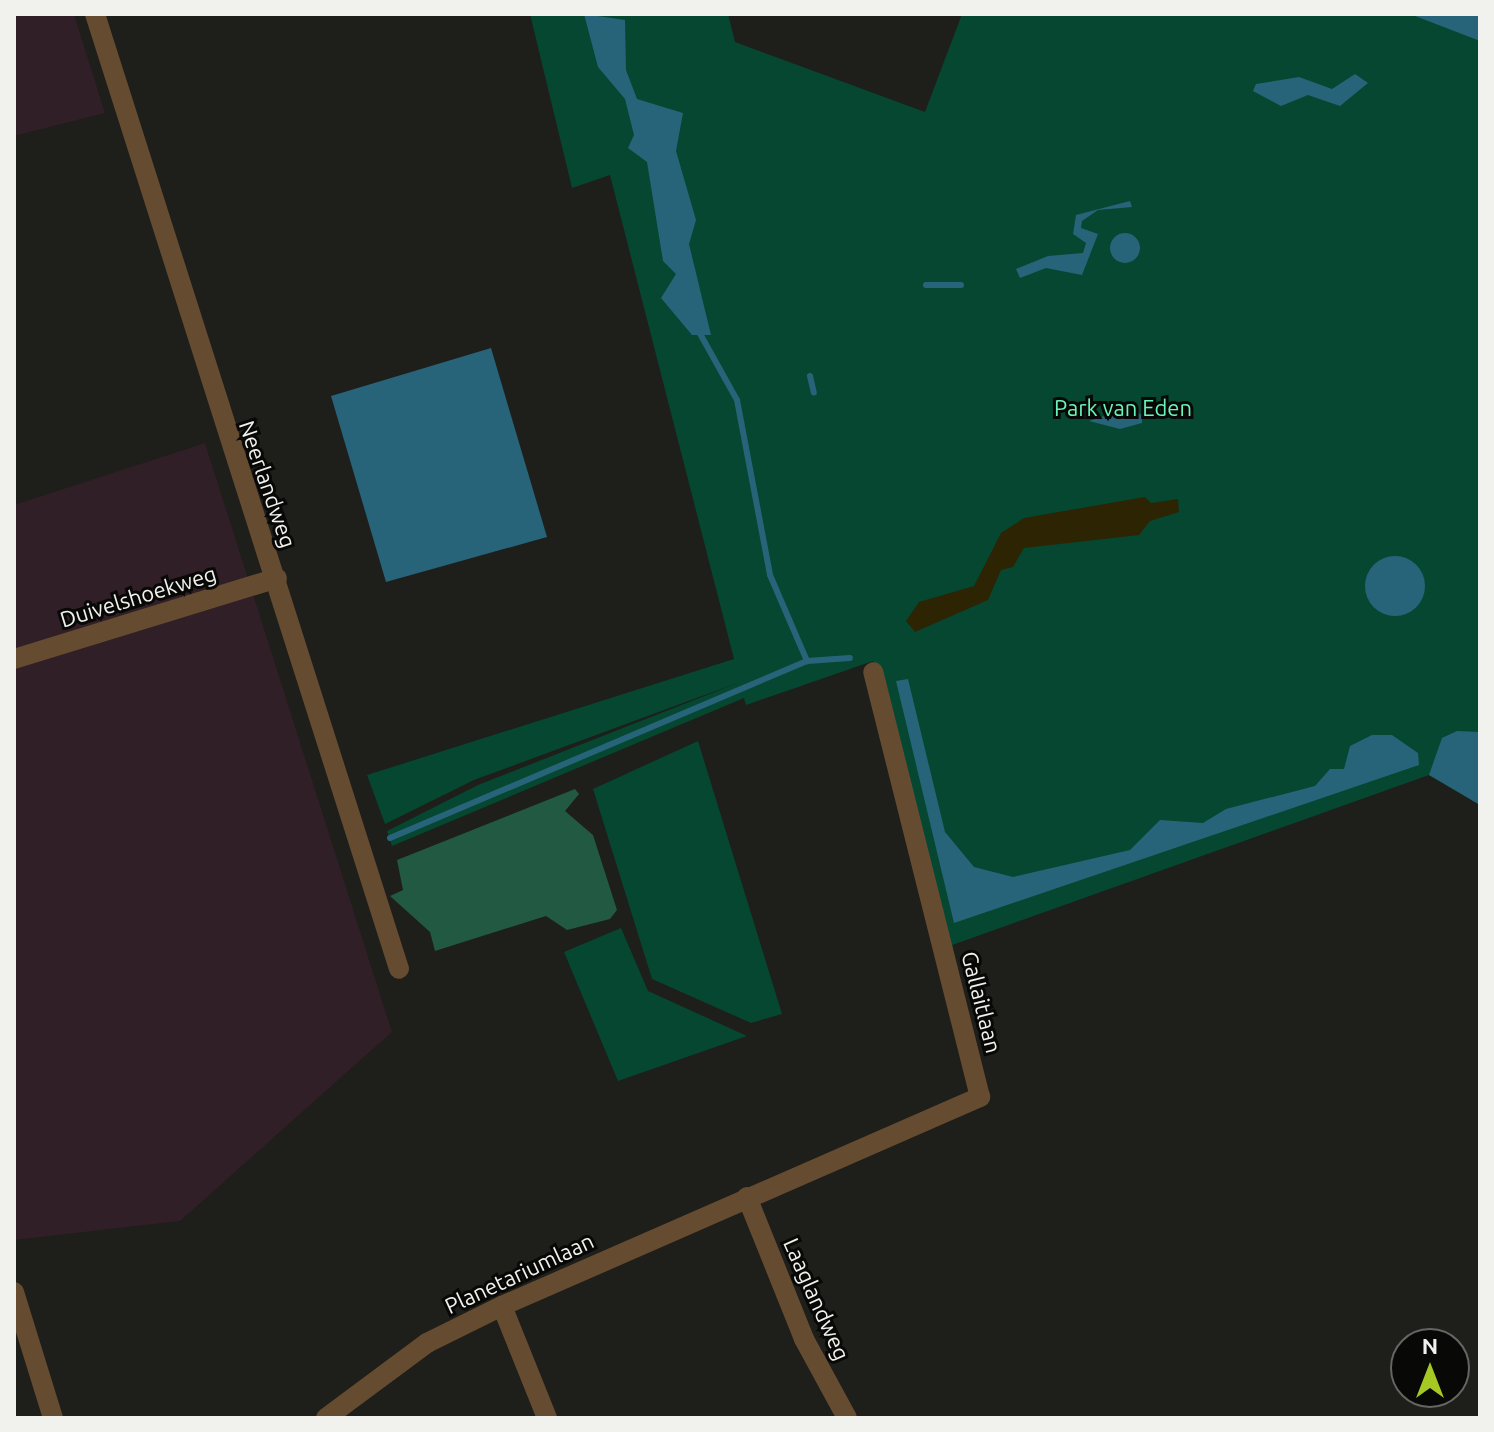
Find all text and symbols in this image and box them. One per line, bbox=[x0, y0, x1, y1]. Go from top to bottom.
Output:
park label: Park van Eden bbox=[1054, 395, 1192, 421]
street label: Neerlandweg bbox=[234, 417, 302, 551]
street label: Duivelshoekweg bbox=[57, 560, 219, 632]
street label: Gallaitlaan bbox=[957, 948, 1007, 1056]
street label: Planetariumlaan bbox=[440, 1227, 598, 1319]
street label: Laaglandweg bbox=[778, 1234, 856, 1364]
north arrow bbox=[1390, 1328, 1470, 1408]
text: N bbox=[1422, 1333, 1438, 1358]

